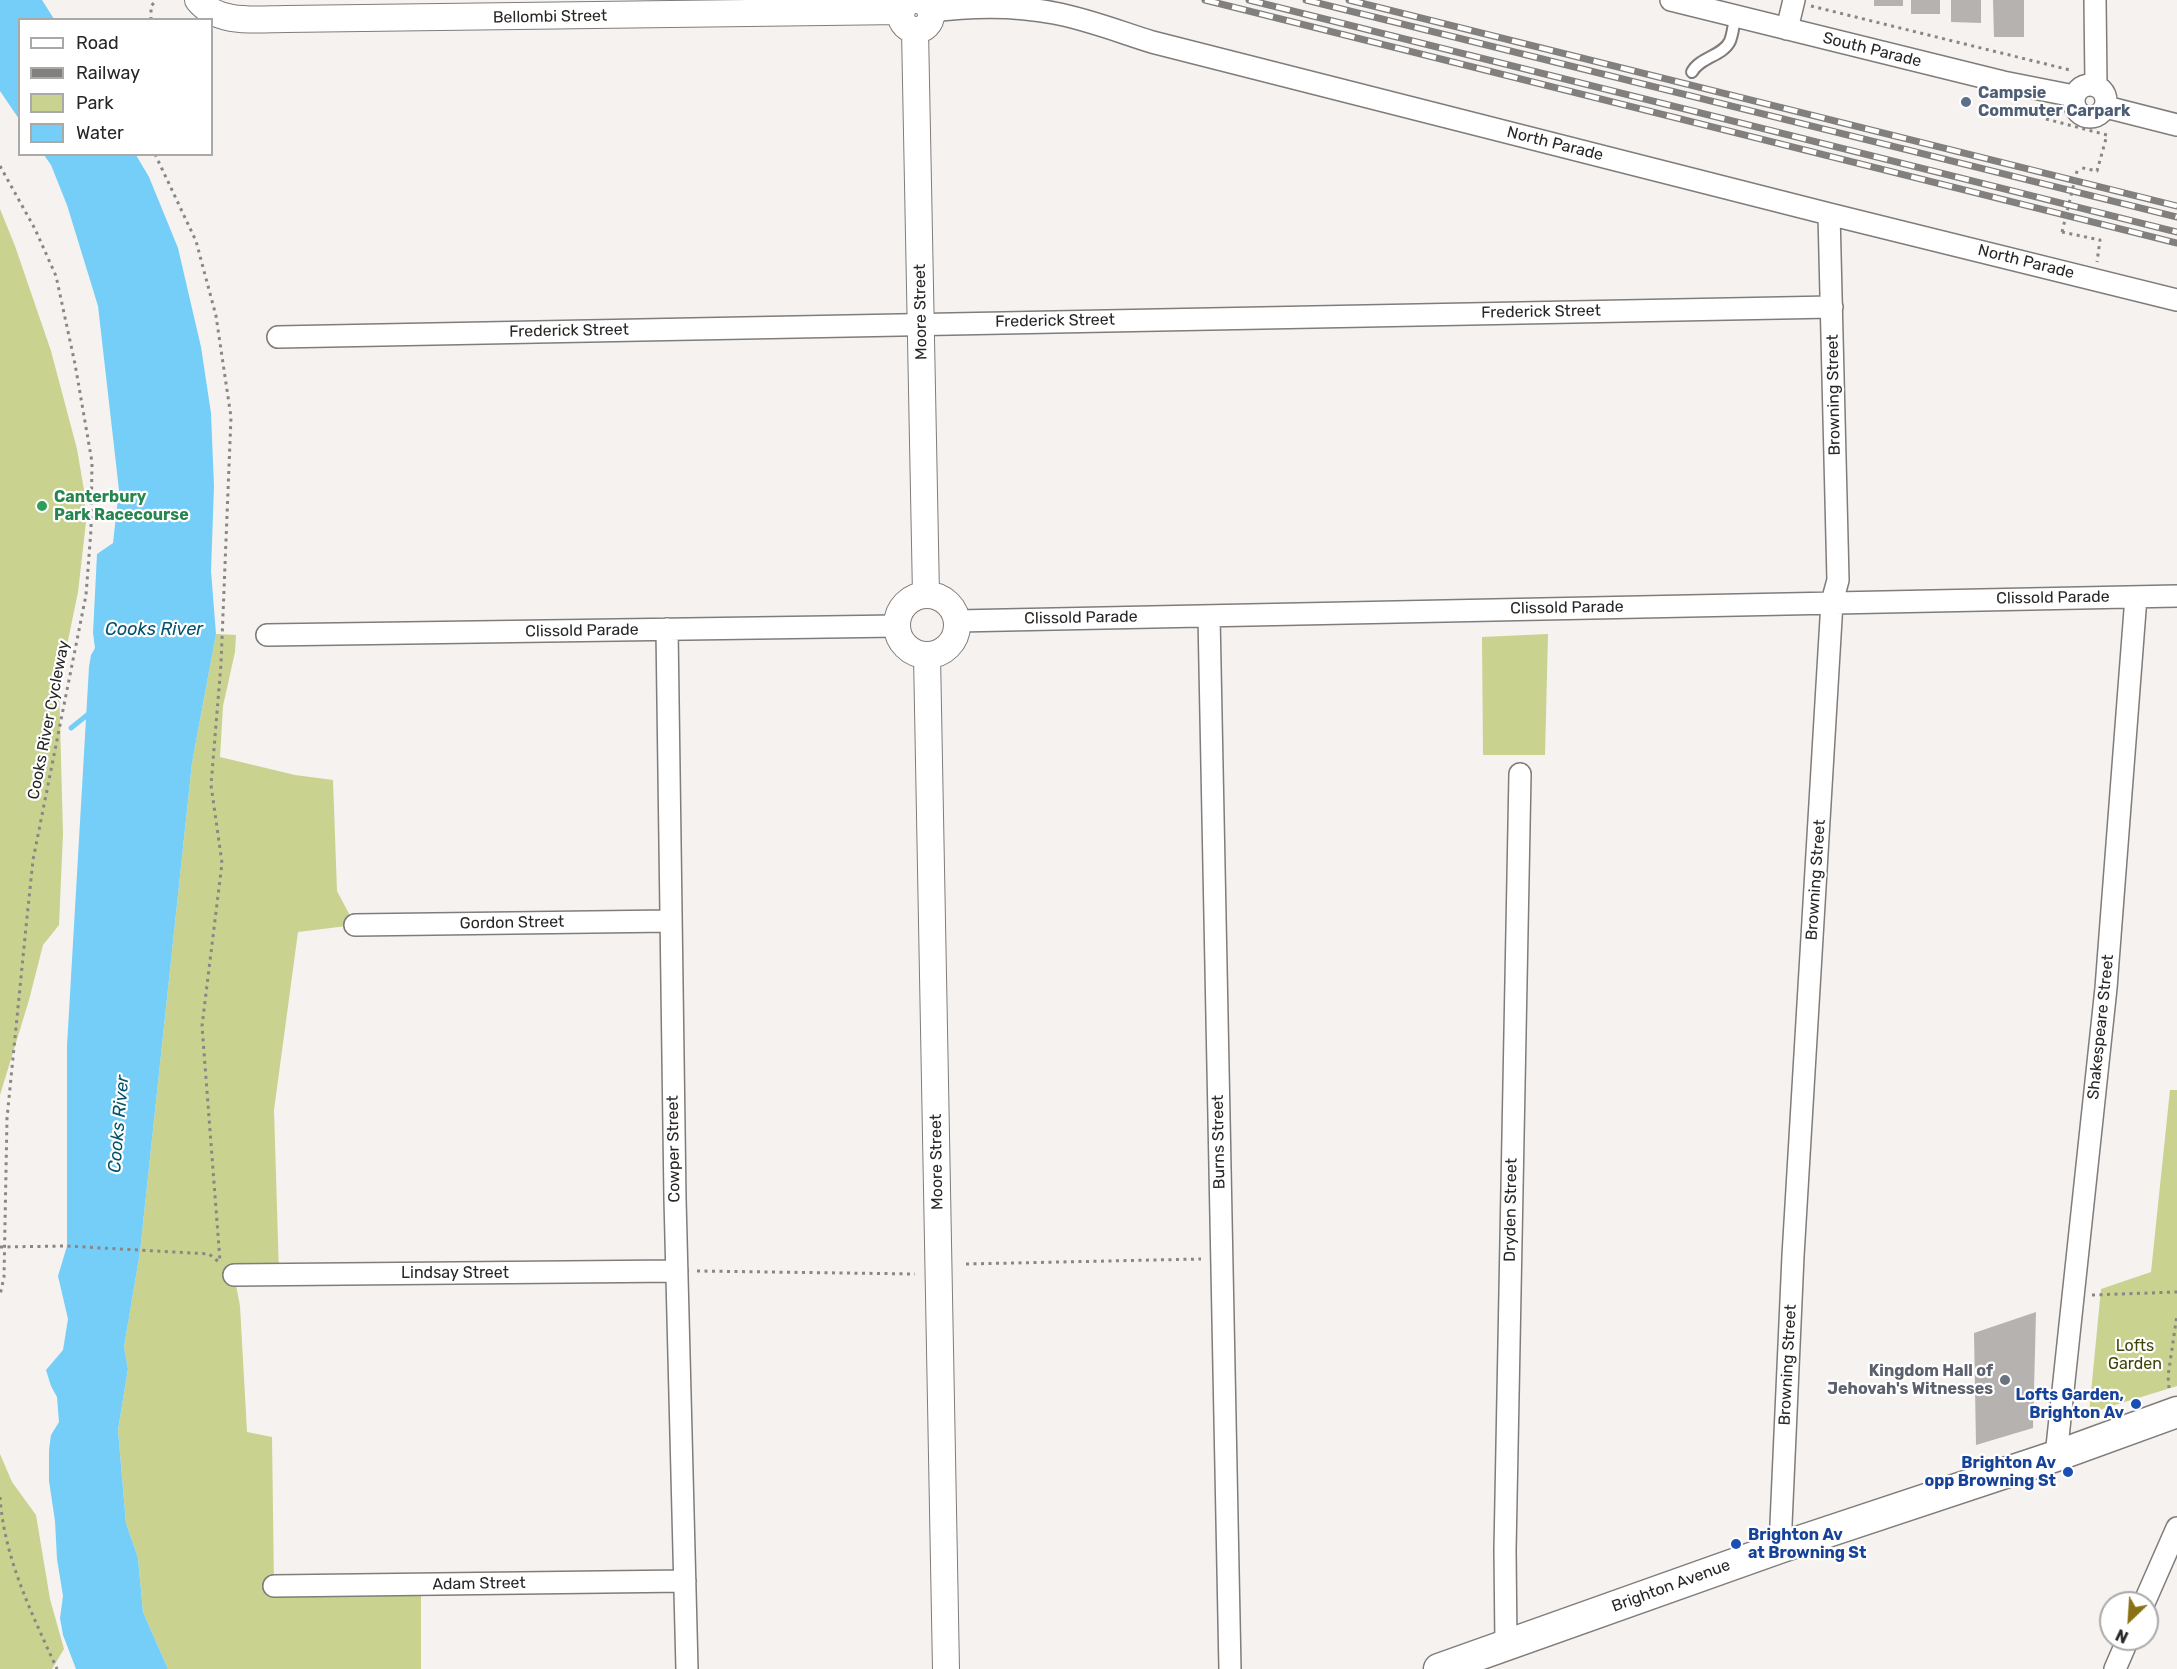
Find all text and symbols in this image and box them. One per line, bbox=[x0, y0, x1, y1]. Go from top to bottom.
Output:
street label: Bellombi Street bbox=[493, 6, 607, 28]
legend bbox=[18, 18, 213, 156]
street label: South Parade bbox=[1821, 28, 1923, 72]
text: Road bbox=[76, 32, 119, 54]
text: Railway bbox=[76, 62, 140, 84]
place label: Campsie Commuter Carpark bbox=[1978, 83, 2130, 121]
text: Park bbox=[76, 92, 113, 114]
marker: Campsie Commuter Carpark bbox=[1959, 95, 1973, 109]
text: Water bbox=[76, 122, 124, 144]
street label: North Parade bbox=[1505, 123, 1605, 165]
street label: North Parade bbox=[1976, 241, 2076, 283]
street label: Moore Street bbox=[911, 264, 931, 360]
street label: Frederick Street bbox=[1481, 301, 1601, 323]
street label: Frederick Street bbox=[995, 310, 1115, 332]
street label: Frederick Street bbox=[509, 320, 629, 342]
street label: Browning Street bbox=[1823, 334, 1845, 456]
place label: Canterbury Park Racecourse bbox=[54, 487, 189, 525]
marker: Canterbury Park Racecourse bbox=[35, 499, 49, 513]
street label: Clissold Parade bbox=[1996, 587, 2110, 609]
street label: Clissold Parade bbox=[1510, 597, 1624, 619]
street label: Clissold Parade bbox=[1024, 607, 1138, 629]
water label: Cooks River bbox=[105, 619, 203, 641]
street label: Clissold Parade bbox=[525, 620, 639, 642]
street label: Cooks River Cycleway bbox=[24, 639, 74, 801]
street label: Browning Street bbox=[1802, 819, 1830, 941]
street label: Gordon Street bbox=[460, 912, 564, 934]
street label: Shakespeare Street bbox=[2084, 953, 2118, 1101]
water label: Cooks River bbox=[104, 1074, 134, 1174]
street label: Cowper Street bbox=[663, 1095, 685, 1203]
street label: Burns Street bbox=[1209, 1095, 1229, 1189]
street label: Moore Street bbox=[927, 1114, 947, 1210]
street label: Dryden Street bbox=[1500, 1158, 1522, 1262]
street label: Lindsay Street bbox=[401, 1263, 509, 1283]
street label: Browning Street bbox=[1775, 1304, 1801, 1426]
park label: Lofts Garden bbox=[2108, 1336, 2162, 1374]
place label: Kingdom Hall of Jehovah's Witnesses bbox=[1827, 1361, 1993, 1399]
marker: Kingdom Hall of Jehovah's Witnesses bbox=[1998, 1373, 2012, 1387]
place label: Lofts Garden, Brighton Av bbox=[2016, 1385, 2124, 1423]
marker: Lofts Garden, Brighton Av bbox=[2129, 1397, 2143, 1411]
place label: Brighton Av opp Browning St bbox=[1924, 1453, 2056, 1491]
marker: Brighton Av opp Browning St bbox=[2061, 1465, 2075, 1479]
place label: Brighton Av at Browning St bbox=[1748, 1525, 1866, 1563]
marker: Brighton Av at Browning St bbox=[1729, 1537, 1743, 1551]
street label: Brighton Avenue bbox=[1609, 1556, 1733, 1616]
street label: Adam Street bbox=[432, 1574, 526, 1594]
north arrow bbox=[2099, 1591, 2159, 1651]
text: N bbox=[2113, 1625, 2131, 1647]

